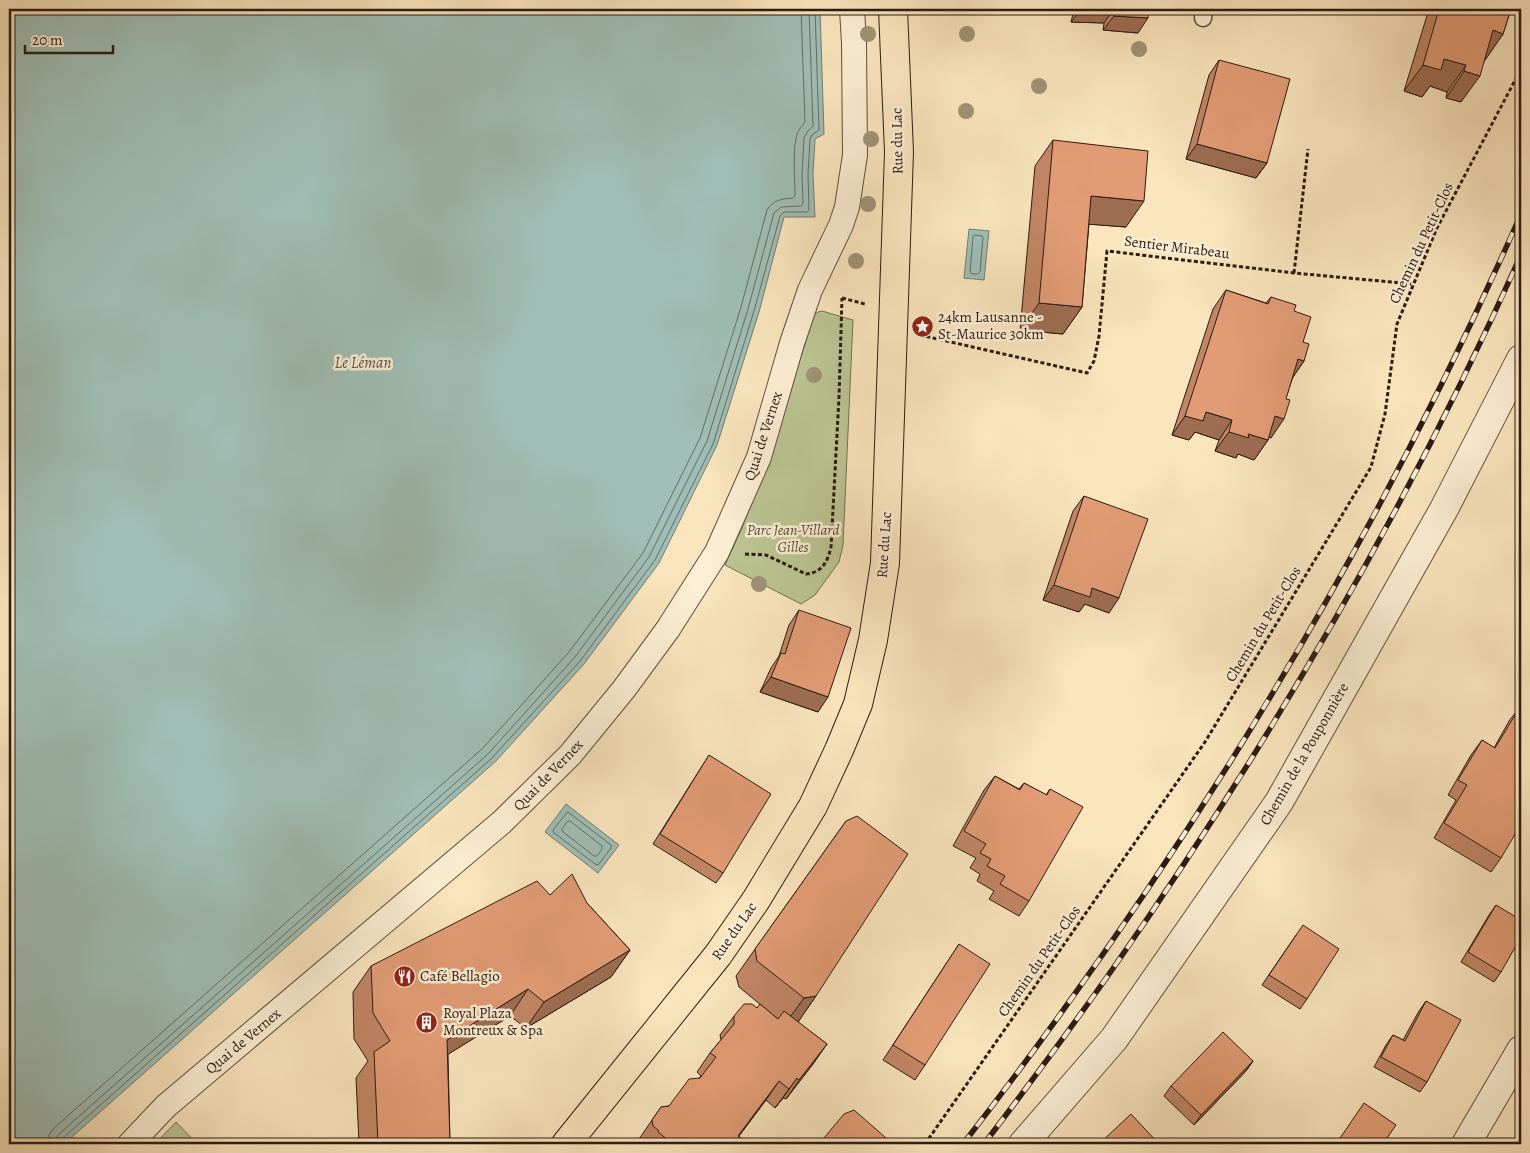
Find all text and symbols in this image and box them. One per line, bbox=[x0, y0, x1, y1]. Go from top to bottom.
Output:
scale bar bbox=[25, 22, 112, 54]
text: 20 m bbox=[32, 30, 63, 50]
street label: Rue du Lac bbox=[886, 108, 908, 174]
street label: Chemin du Petit-Clos bbox=[1384, 179, 1458, 307]
street label: Sentier Mirabeau bbox=[1123, 231, 1232, 263]
place label: 24km Lausanne - St-Maurice 30km bbox=[938, 307, 1044, 344]
place icon: 24km Lausanne - St-Maurice 30km bbox=[910, 314, 934, 338]
water label: Le Léman bbox=[335, 352, 391, 374]
street label: Quai de Vernex bbox=[739, 389, 787, 483]
street label: Rue du Lac bbox=[872, 511, 896, 579]
park label: Parc Jean-Villard Gilles bbox=[747, 520, 839, 557]
street label: Chemin du Petit-Clos bbox=[1220, 562, 1306, 686]
street label: Chemin de la Pouponnière bbox=[1255, 679, 1353, 829]
street label: Quai de Vernex bbox=[509, 735, 587, 815]
street label: Rue du Lac bbox=[707, 898, 761, 964]
street label: Chemin du Petit-Clos bbox=[993, 901, 1085, 1021]
restaurant icon: Café Bellagio bbox=[392, 964, 416, 988]
place label: Café Bellagio bbox=[420, 966, 500, 986]
place label: Royal Plaza Montreux & Spa bbox=[443, 1003, 543, 1040]
street label: Quai de Vernex bbox=[201, 1004, 285, 1078]
building icon: Royal Plaza Montreux & Spa bbox=[415, 1010, 439, 1034]

